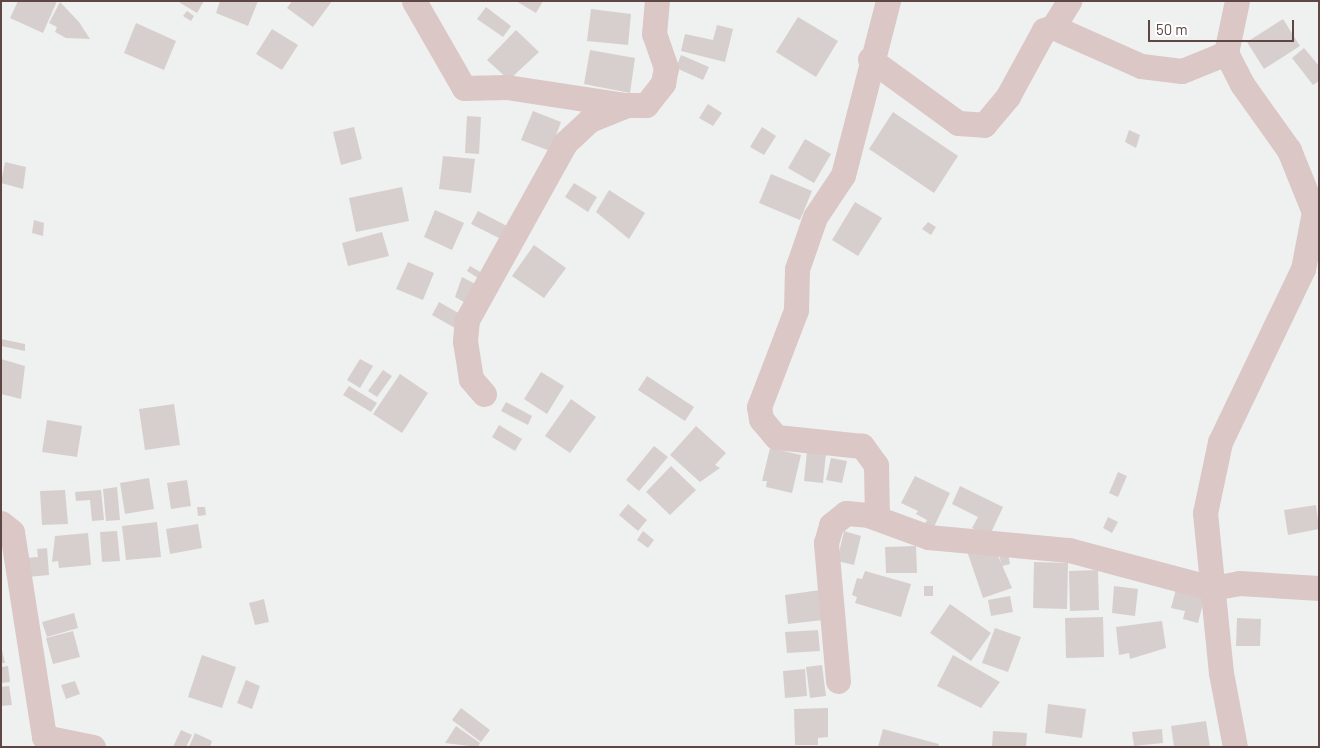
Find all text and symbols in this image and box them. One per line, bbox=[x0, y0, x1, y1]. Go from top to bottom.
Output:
scale bar bbox=[1150, 10, 1296, 42]
text: 50 m bbox=[1156, 20, 1188, 38]

